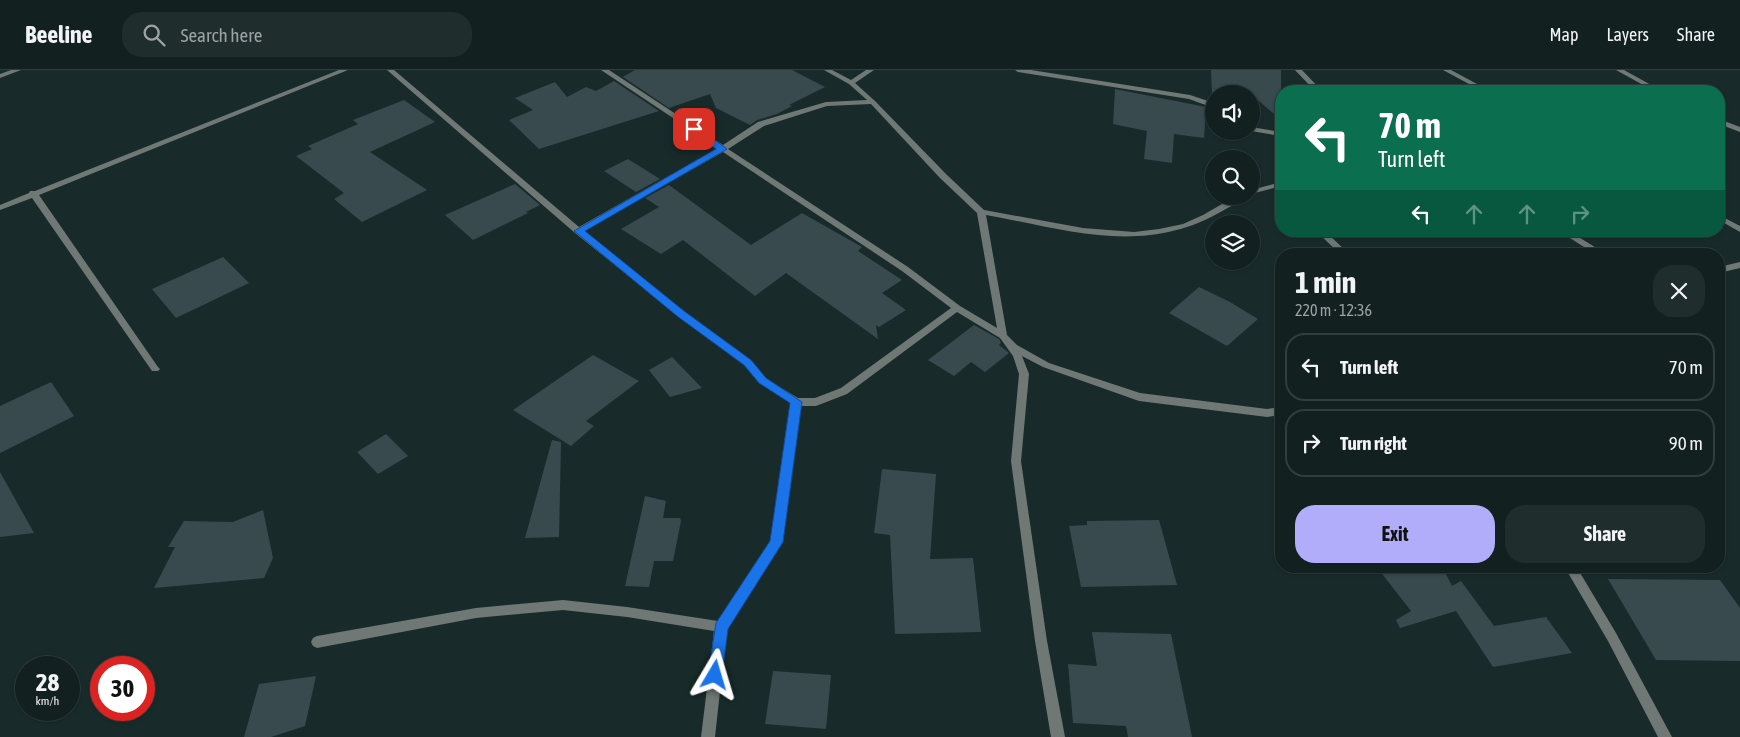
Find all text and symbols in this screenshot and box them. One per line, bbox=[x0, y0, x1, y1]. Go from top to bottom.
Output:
search box bbox=[122, 12, 472, 57]
text: Beeline bbox=[25, 21, 92, 48]
icon: search bbox=[140, 21, 168, 49]
text: Search here bbox=[180, 24, 262, 46]
text: Map bbox=[1549, 24, 1578, 45]
text: Layers bbox=[1606, 24, 1649, 45]
text: Share bbox=[1677, 24, 1715, 45]
map controls bbox=[1205, 85, 1260, 270]
button: sound bbox=[1205, 85, 1260, 140]
icon: left bbox=[1295, 105, 1360, 170]
text: 70 m bbox=[1378, 105, 1441, 145]
pin bbox=[673, 108, 715, 150]
icon: arrive bbox=[680, 115, 708, 143]
text: Turn left bbox=[1378, 146, 1445, 172]
button: search bbox=[1205, 150, 1260, 205]
icon: left bbox=[1407, 200, 1435, 228]
icon: ahead bbox=[1460, 200, 1488, 228]
icon: ahead bbox=[1513, 200, 1541, 228]
icon: right bbox=[1566, 200, 1594, 228]
button: layers bbox=[1205, 215, 1260, 270]
text: 1 min bbox=[1295, 265, 1356, 299]
button: close bbox=[1653, 265, 1705, 317]
text: 220 m · 12:36 bbox=[1295, 301, 1372, 319]
icon: left bbox=[1297, 353, 1325, 381]
text: Turn left bbox=[1340, 356, 1398, 378]
text: 70 m bbox=[1669, 356, 1703, 378]
icon: right bbox=[1297, 429, 1325, 457]
text: Turn right bbox=[1340, 432, 1407, 454]
text: 90 m bbox=[1669, 432, 1703, 454]
button: Exit bbox=[1295, 505, 1495, 563]
button: Share bbox=[1505, 505, 1705, 563]
position arrow bbox=[688, 648, 740, 700]
speed limit sign: 30 bbox=[90, 656, 155, 721]
text: 28 bbox=[36, 668, 59, 696]
text: km/h bbox=[36, 694, 59, 708]

